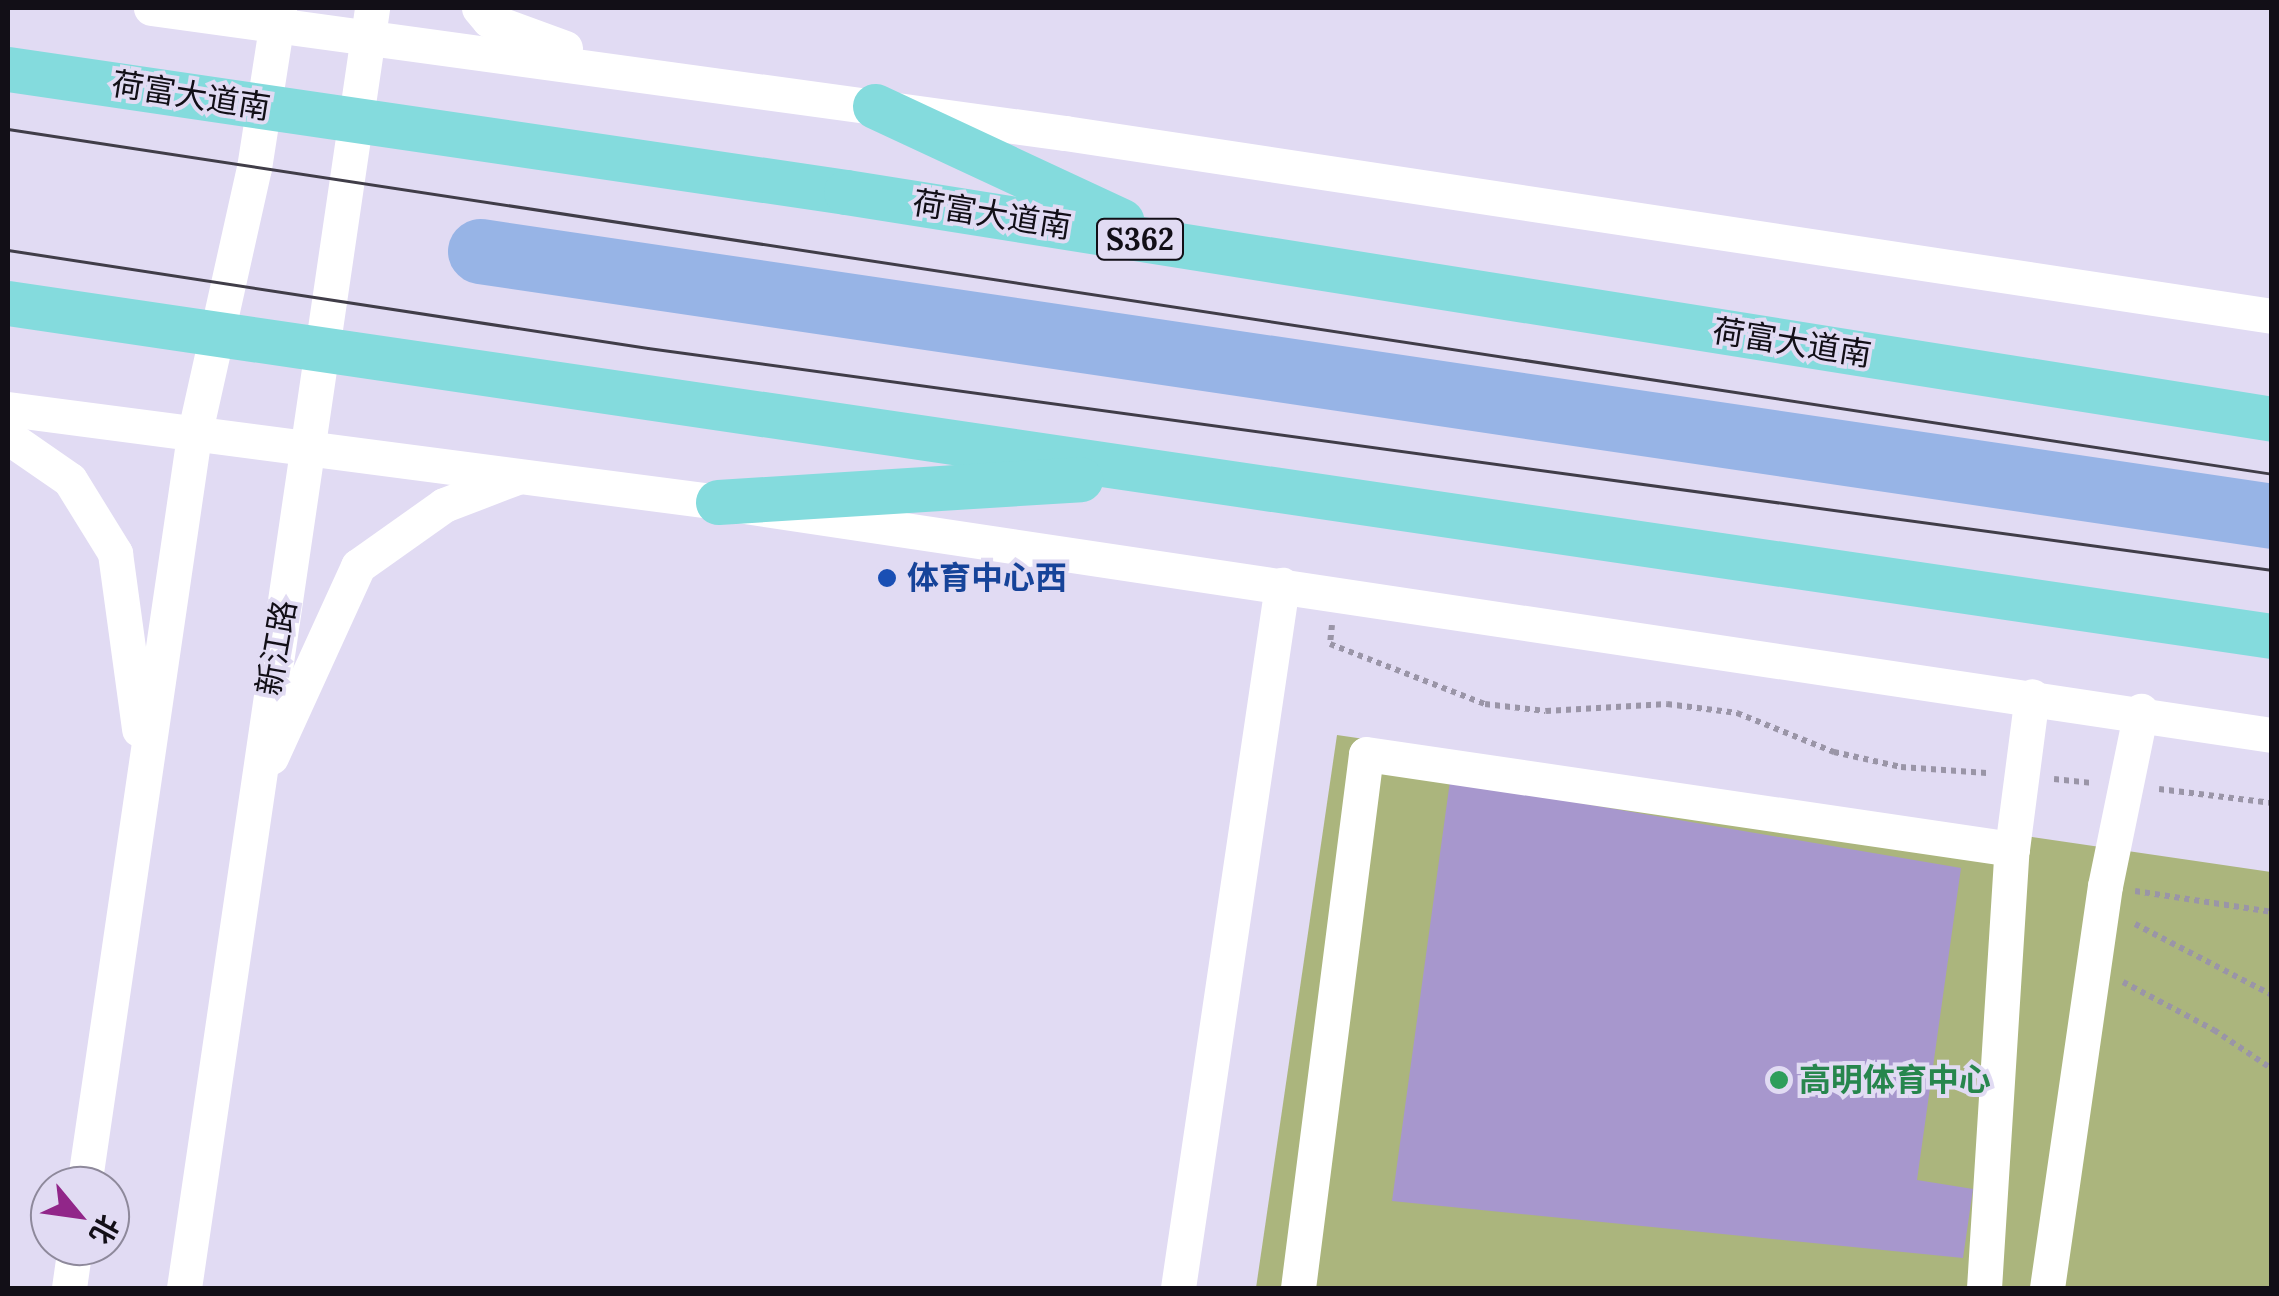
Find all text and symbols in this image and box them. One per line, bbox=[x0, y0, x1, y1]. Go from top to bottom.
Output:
street label: 荷富大道南 bbox=[109, 65, 273, 127]
street label: 荷富大道南 bbox=[910, 184, 1074, 246]
road number: S362 bbox=[1095, 214, 1185, 264]
street label: 荷富大道南 bbox=[1710, 312, 1874, 374]
place label: 体育中心西 bbox=[907, 559, 1067, 597]
marker: 体育中心西 bbox=[876, 567, 898, 589]
street label: 新江路 bbox=[250, 597, 304, 699]
place label: 高明体育中心 bbox=[1799, 1061, 1991, 1099]
marker: 高明体育中心 bbox=[1768, 1069, 1790, 1091]
north arrow bbox=[30, 1166, 130, 1266]
text: 北 bbox=[82, 1209, 127, 1251]

